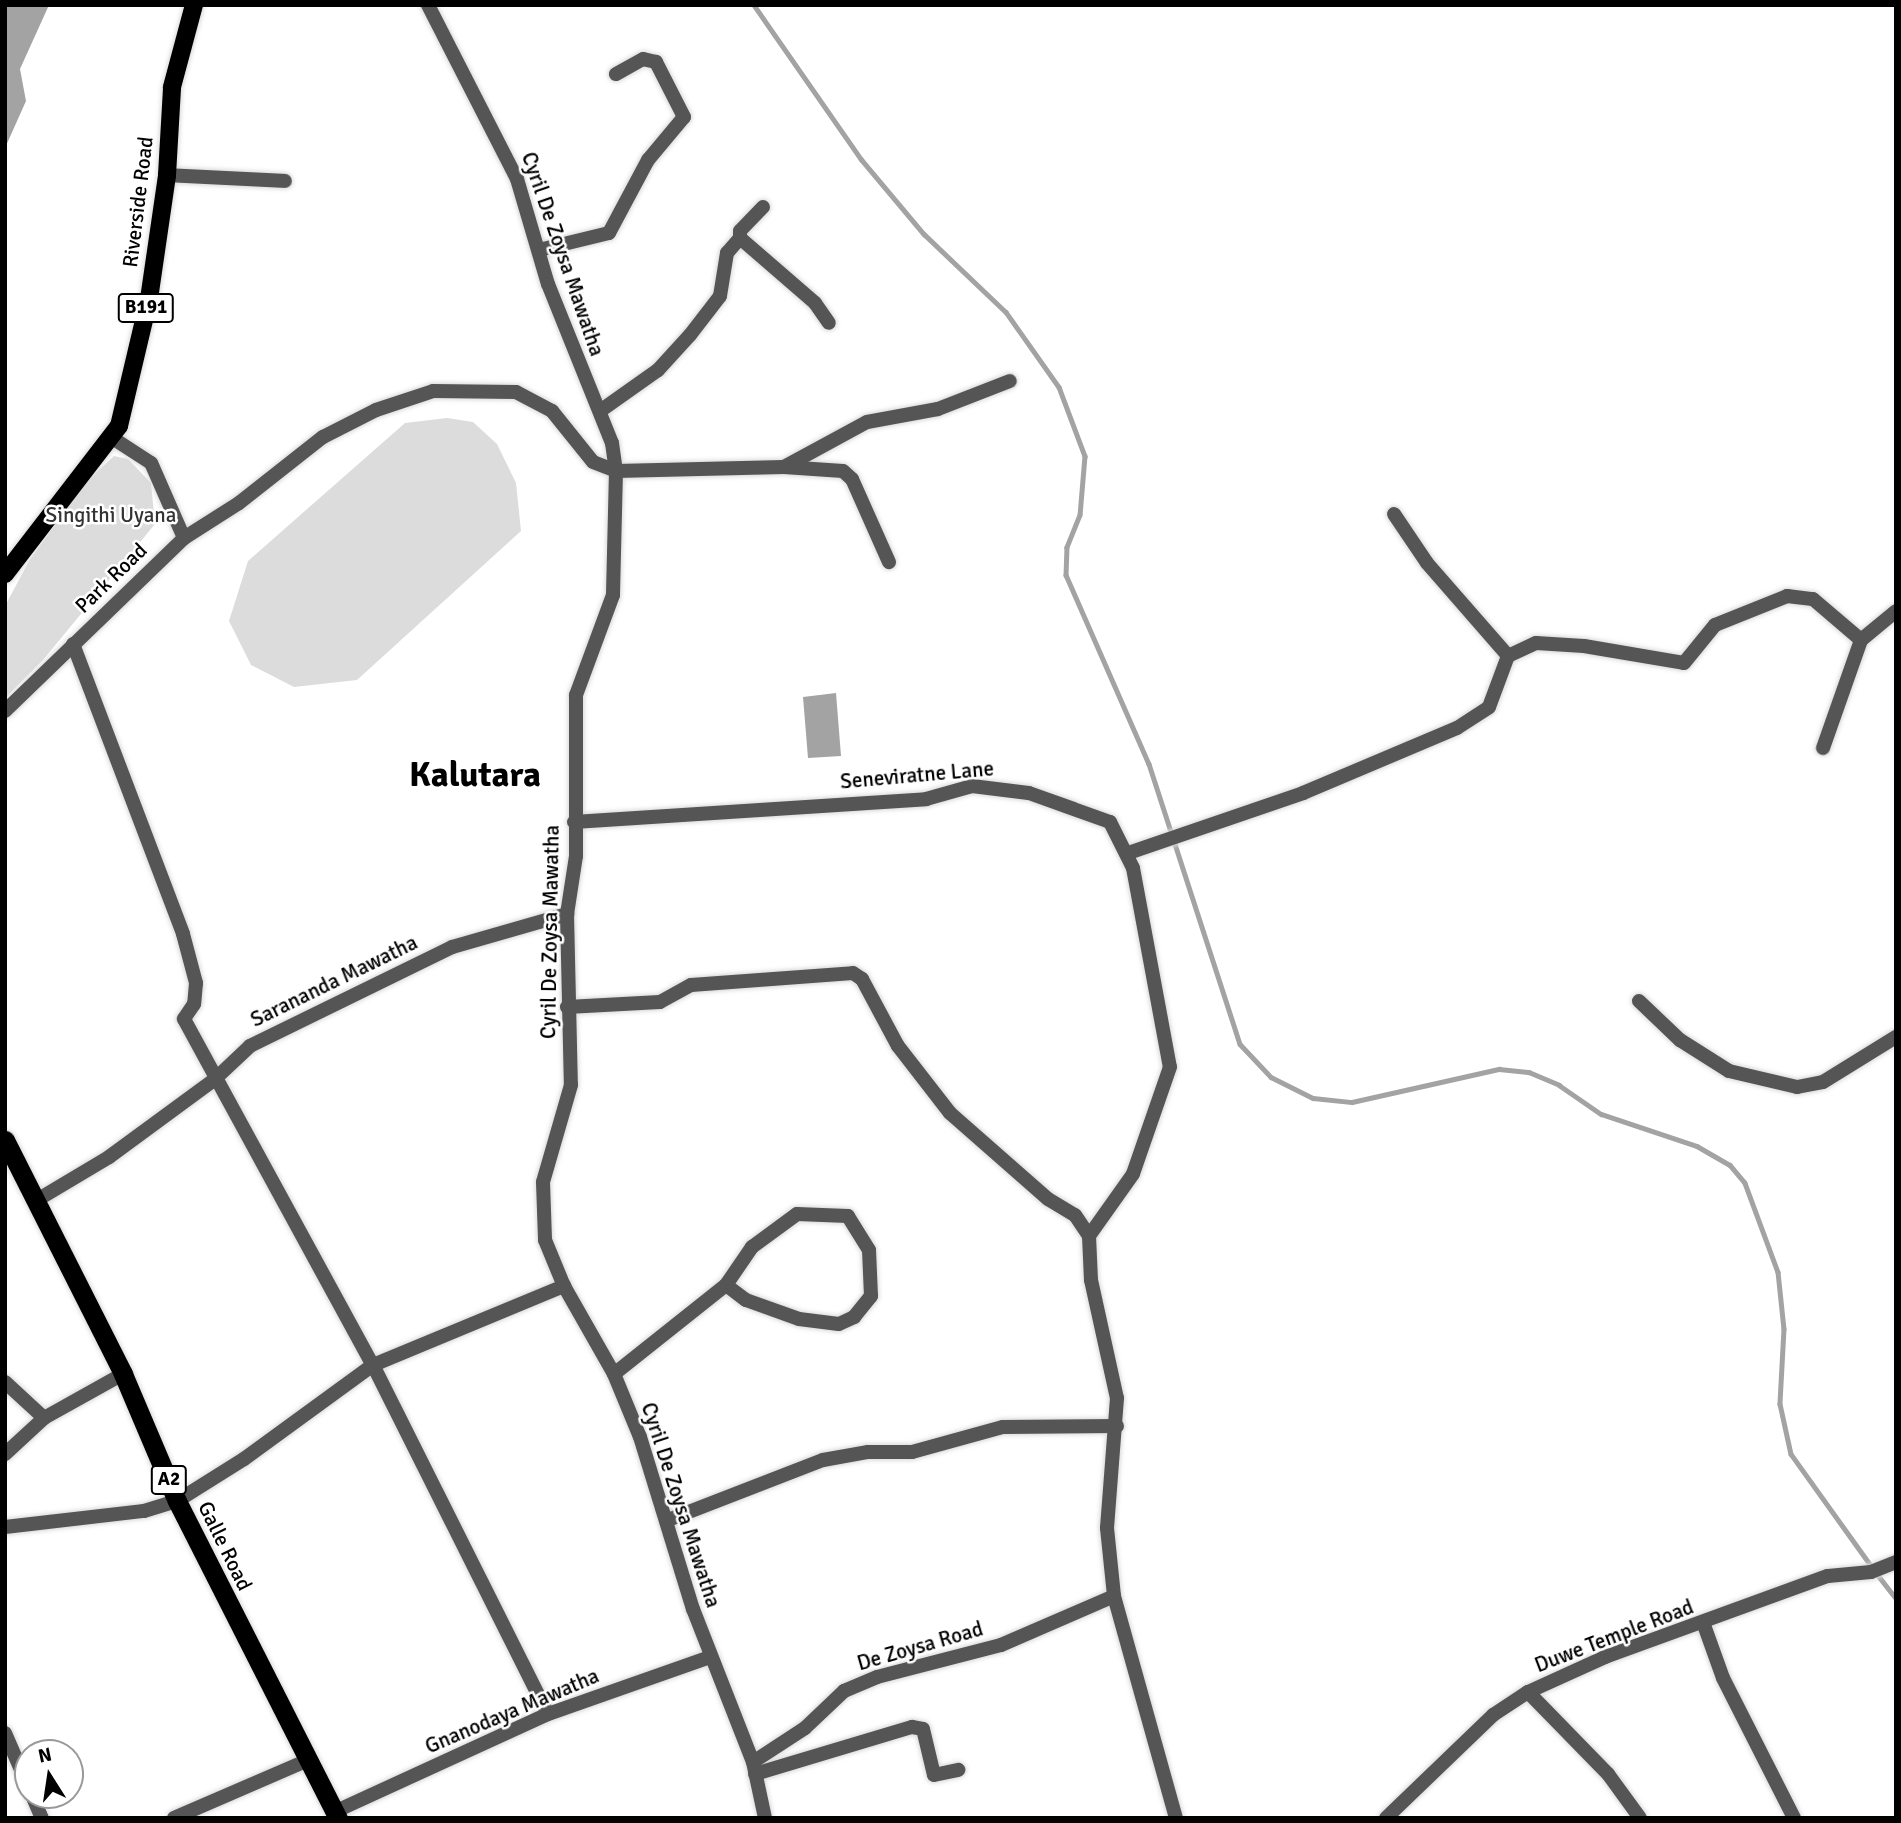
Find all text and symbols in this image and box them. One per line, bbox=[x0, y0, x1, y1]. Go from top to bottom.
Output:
street label: Riverside Road bbox=[117, 135, 159, 269]
street label: Cyril De Zoysa Mawatha bbox=[516, 149, 610, 359]
road number: B191 bbox=[116, 292, 176, 324]
park label: Singithi Uyana bbox=[46, 502, 176, 528]
street label: Park Road bbox=[70, 538, 152, 618]
district label: Kalutara bbox=[409, 754, 541, 796]
street label: Seneviratne Lane bbox=[839, 756, 995, 794]
street label: Cyril De Zoysa Mawatha bbox=[536, 825, 564, 1039]
street label: Sarananda Mawatha bbox=[246, 930, 422, 1032]
street label: Cyril De Zoysa Mawatha bbox=[636, 1399, 726, 1611]
road number: A2 bbox=[150, 1464, 188, 1496]
street label: Galle Road bbox=[193, 1497, 257, 1595]
street label: Duwe Temple Road bbox=[1531, 1594, 1697, 1678]
street label: De Zoysa Road bbox=[854, 1616, 986, 1676]
street label: Gnanodaya Mawatha bbox=[421, 1663, 603, 1759]
north arrow bbox=[14, 1739, 84, 1809]
text: N bbox=[36, 1742, 54, 1769]

